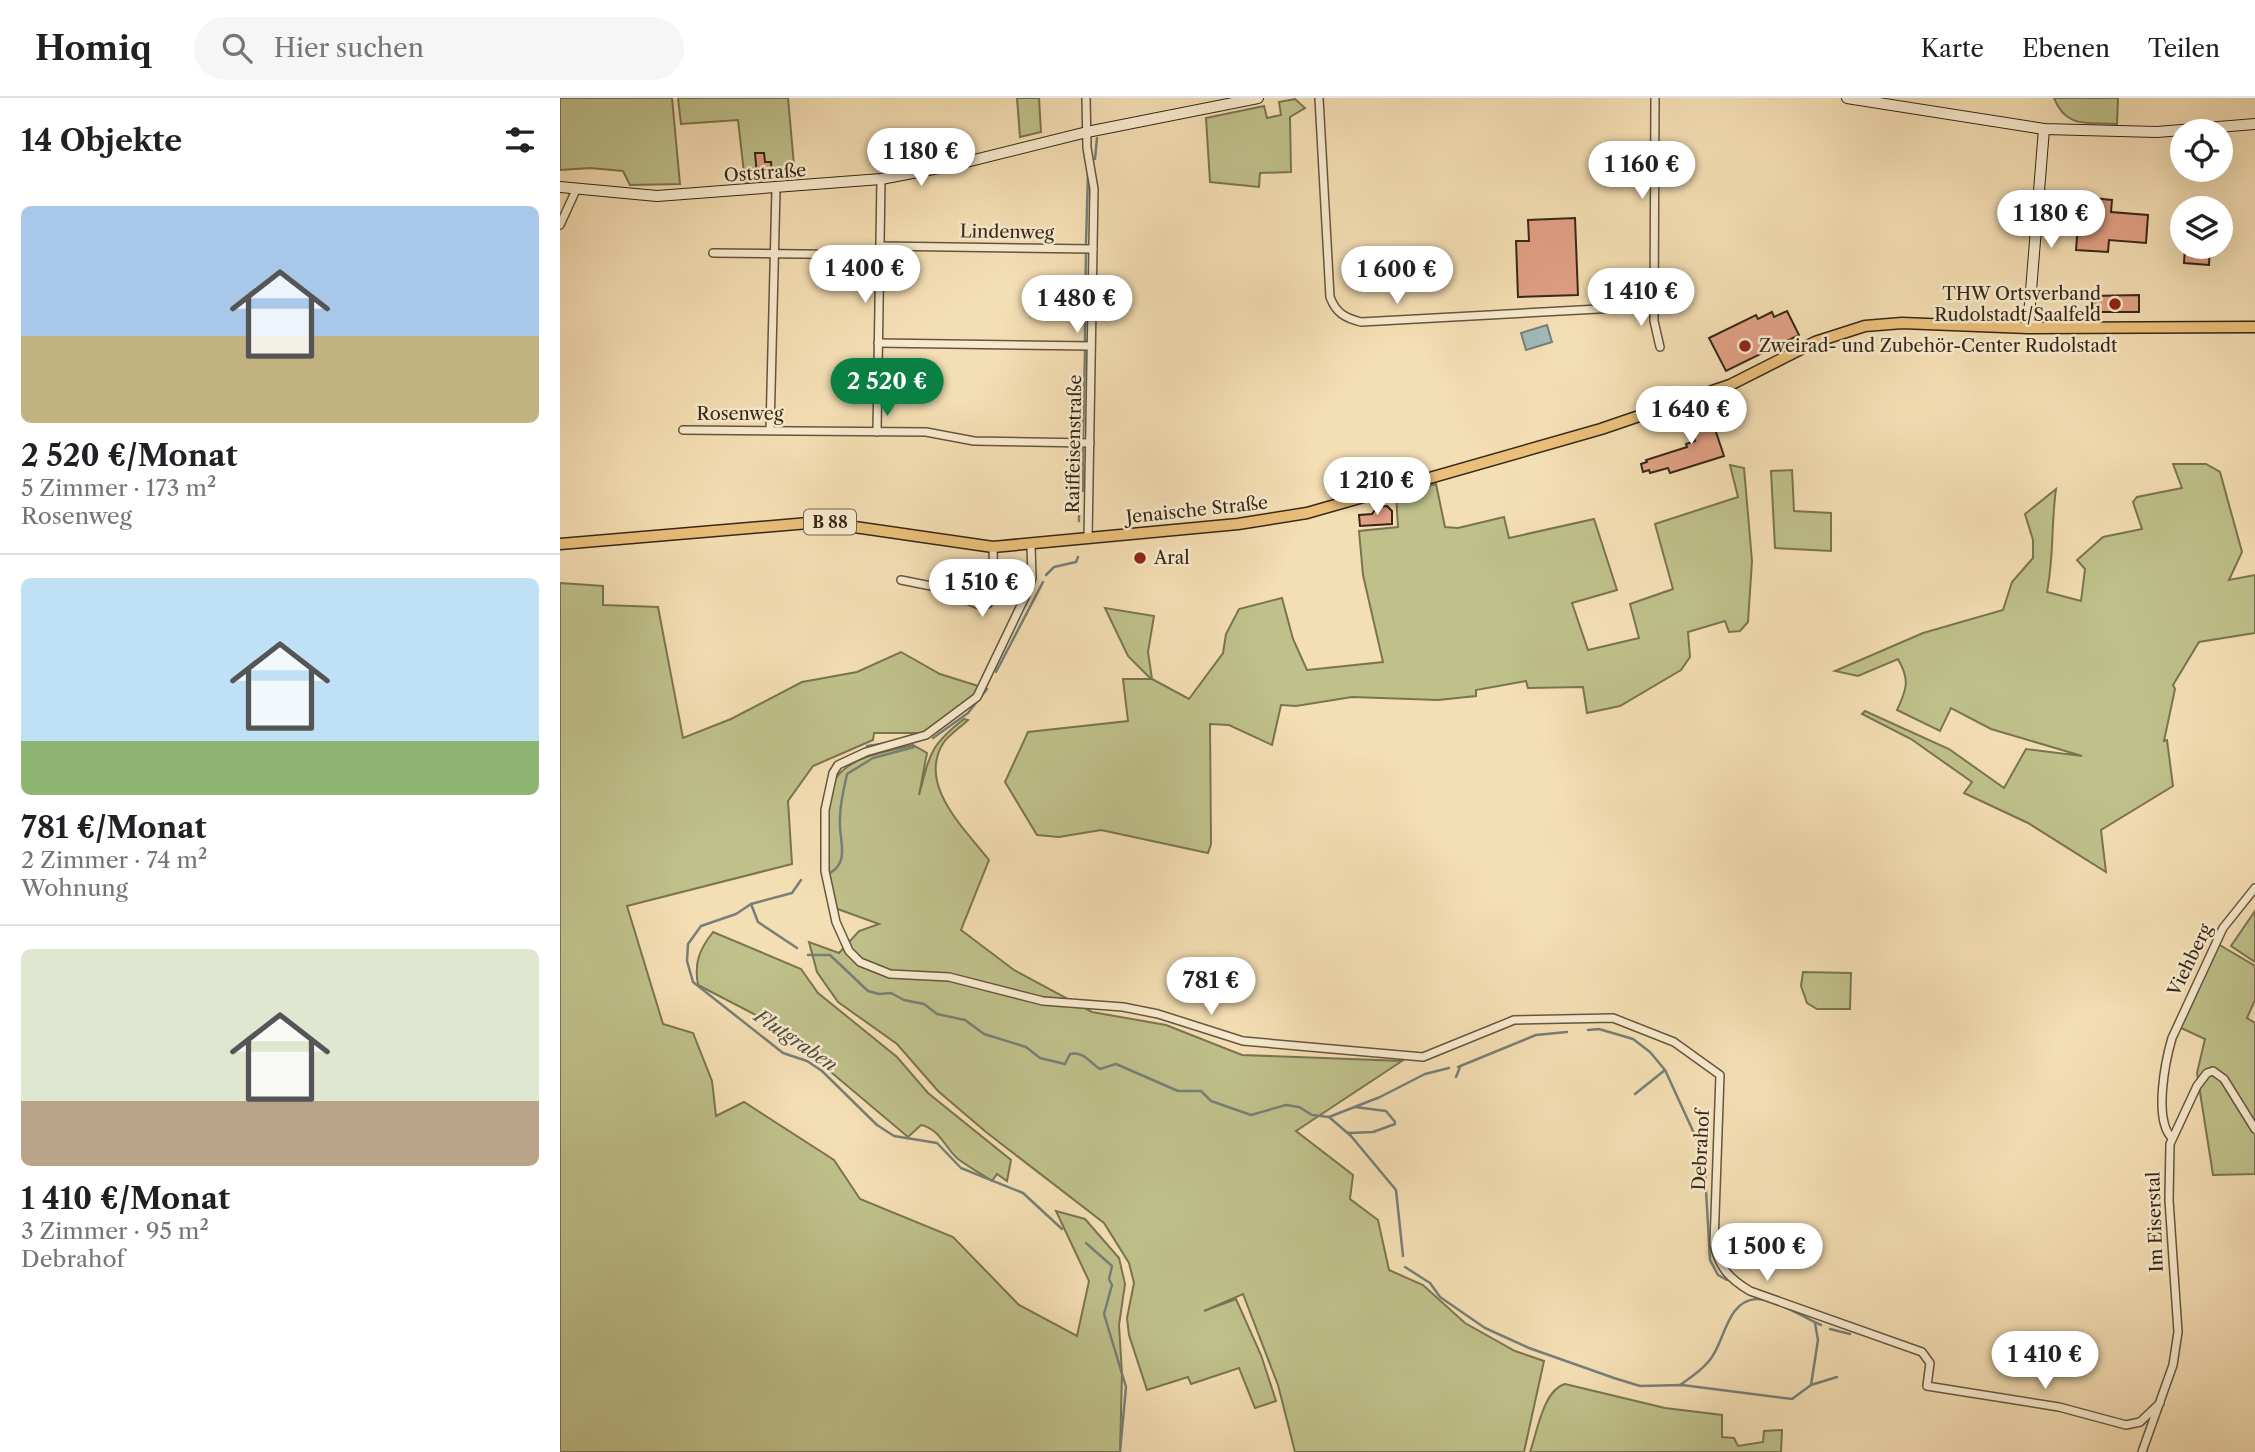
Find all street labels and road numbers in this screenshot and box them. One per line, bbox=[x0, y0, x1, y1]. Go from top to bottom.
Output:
street label: Oststraße bbox=[723, 159, 807, 187]
street label: Lindenweg bbox=[960, 220, 1055, 244]
street label: Raiffeisenstraße bbox=[1062, 374, 1086, 514]
street label: Rosenweg bbox=[697, 403, 784, 425]
street label: Jenaische Straße bbox=[1122, 492, 1269, 529]
road number: B 88 bbox=[804, 510, 856, 534]
street label: Viehberg bbox=[2163, 920, 2217, 1001]
street label: Debrahof bbox=[1688, 1106, 1714, 1191]
street label: Im Eiserstal bbox=[2142, 1171, 2168, 1273]

